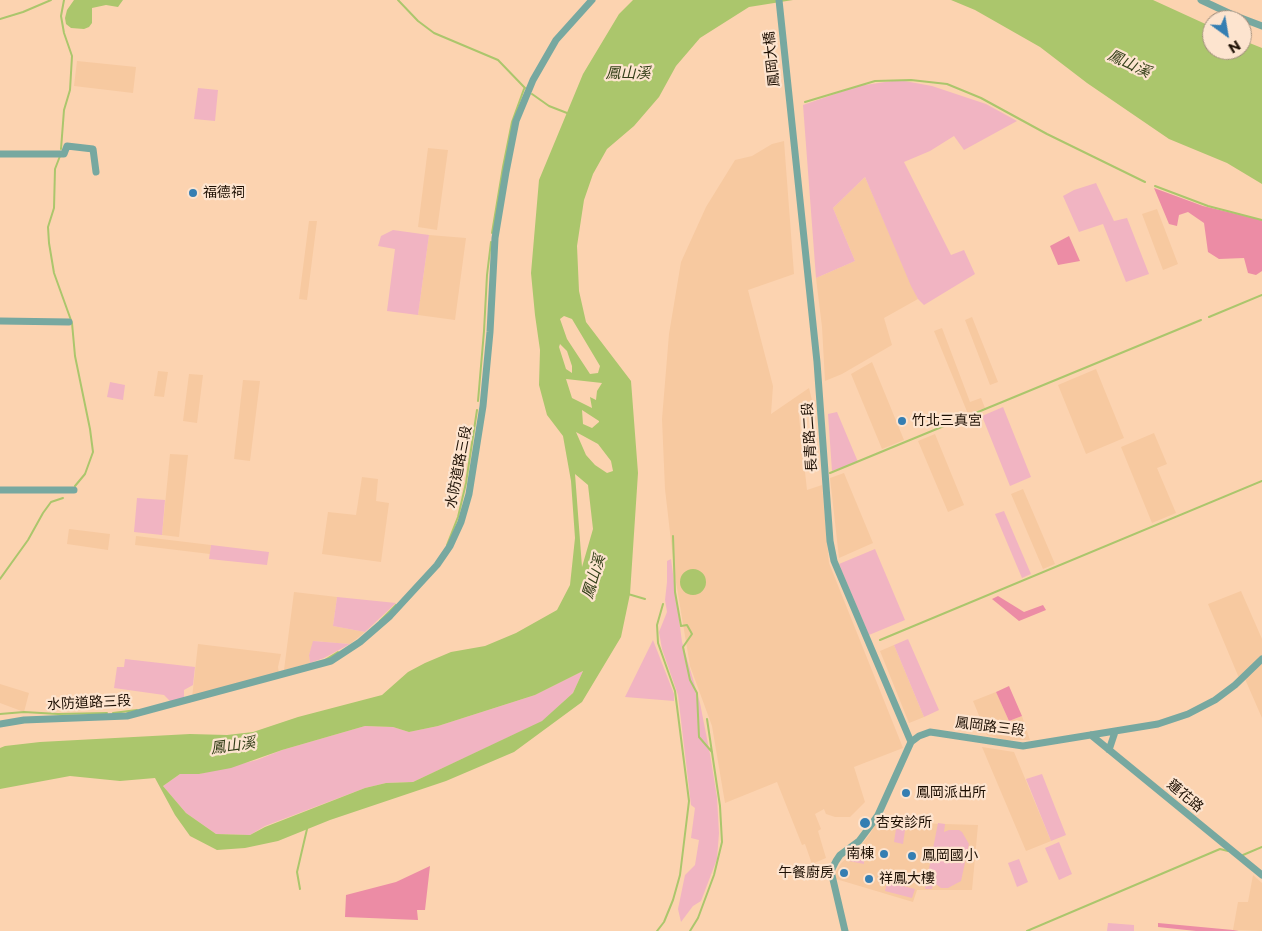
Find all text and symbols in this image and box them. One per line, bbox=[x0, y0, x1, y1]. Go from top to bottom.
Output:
north arrow bbox=[1202, 10, 1252, 60]
street label: 鳳岡大橋 bbox=[761, 30, 783, 88]
text: N bbox=[1225, 36, 1244, 58]
water label: 鳳山溪 bbox=[1105, 46, 1153, 82]
water label: 鳳山溪 bbox=[606, 65, 650, 83]
place label: 福德祠 bbox=[203, 185, 245, 201]
marker: 福德祠 bbox=[187, 187, 199, 199]
street label: 長青路二段 bbox=[799, 401, 821, 473]
place label: 竹北三真宮 bbox=[912, 413, 982, 429]
marker: 竹北三真宮 bbox=[896, 415, 908, 427]
street label: 水防道路三段 bbox=[443, 424, 475, 510]
water label: 鳳山溪 bbox=[579, 553, 609, 601]
street label: 水防道路三段 bbox=[47, 692, 131, 714]
street label: 鳳岡路三段 bbox=[954, 714, 1026, 740]
water label: 鳳山溪 bbox=[209, 734, 257, 758]
street label: 蓮花路 bbox=[1164, 776, 1206, 816]
place label: 鳳岡派出所 bbox=[916, 785, 986, 801]
marker: 鳳岡派出所 bbox=[900, 787, 912, 799]
place label: 杏安診所 bbox=[876, 815, 932, 831]
marker: 杏安診所 bbox=[858, 816, 872, 830]
place label: 南棟 bbox=[846, 846, 874, 862]
marker: 南棟 bbox=[878, 848, 890, 860]
place label: 鳳岡國小 bbox=[922, 848, 978, 864]
marker: 鳳岡國小 bbox=[906, 850, 918, 862]
place label: 午餐廚房 bbox=[778, 865, 834, 881]
marker: 午餐廚房 bbox=[838, 867, 850, 879]
place label: 祥鳳大樓 bbox=[879, 871, 935, 887]
marker: 祥鳳大樓 bbox=[863, 873, 875, 885]

